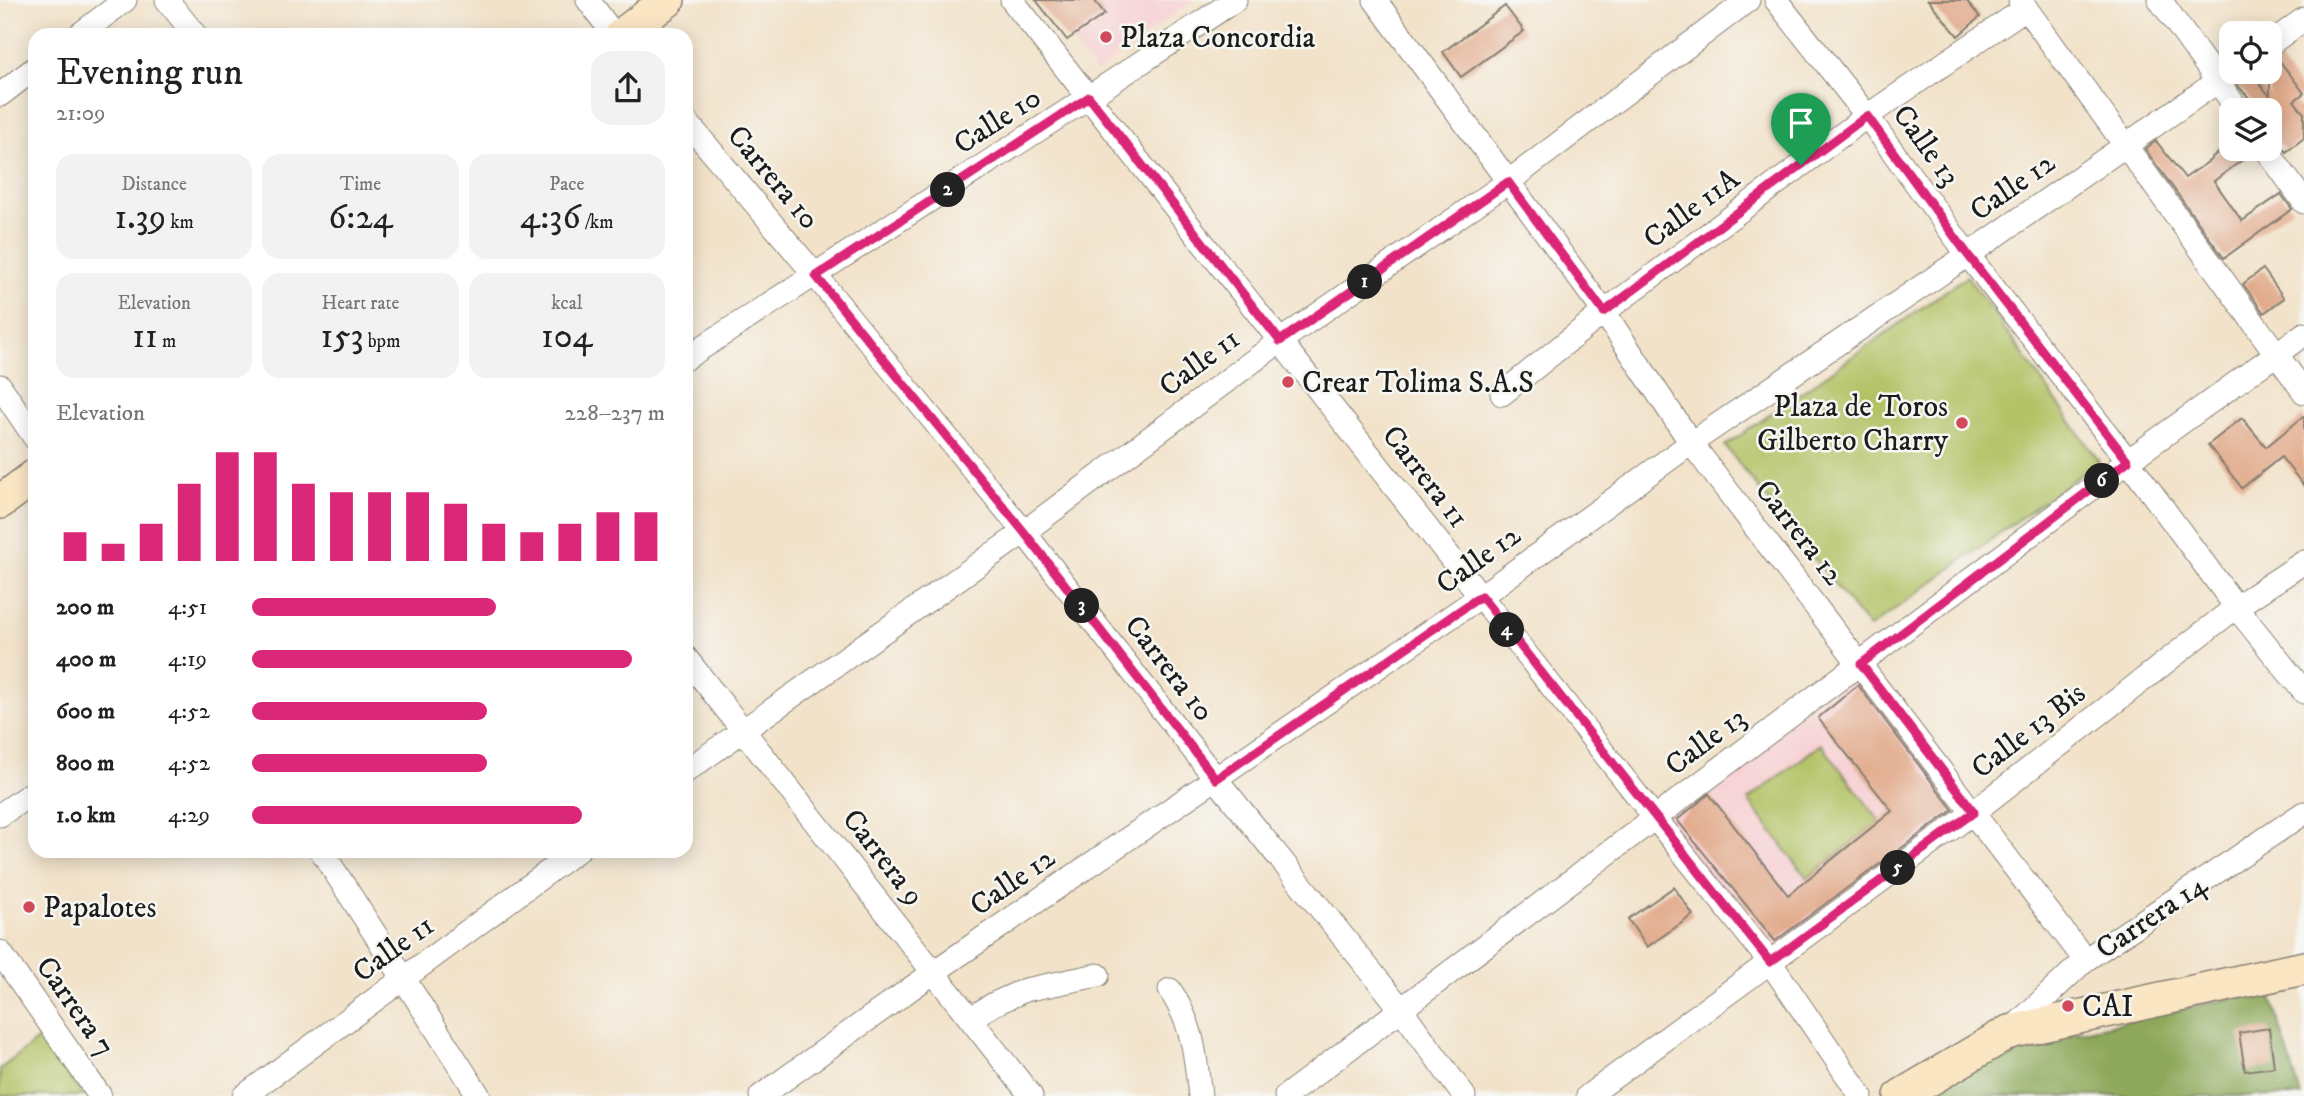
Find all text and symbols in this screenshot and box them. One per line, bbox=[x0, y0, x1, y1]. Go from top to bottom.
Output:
place label: Plaza Concordia bbox=[1120, 20, 1316, 57]
map controls bbox=[2219, 21, 2282, 161]
button: locate bbox=[2219, 21, 2282, 84]
marker: Plaza Concordia bbox=[1098, 29, 1114, 45]
text: Evening run bbox=[56, 49, 243, 97]
button: share bbox=[591, 51, 665, 125]
street label: Calle 10 bbox=[947, 79, 1048, 163]
pin bbox=[1771, 93, 1831, 165]
street label: Calle 13 bbox=[1884, 98, 1968, 194]
button: layers bbox=[2219, 98, 2282, 161]
text: 21:09 bbox=[56, 99, 106, 128]
icon: arrive bbox=[1782, 104, 1820, 142]
street label: Carrera 10 bbox=[719, 118, 827, 238]
street label: Calle 12 bbox=[1963, 145, 2063, 230]
street label: Calle 11A bbox=[1637, 161, 1748, 257]
pin: 2 bbox=[930, 172, 965, 208]
text: Distance bbox=[121, 173, 187, 196]
text: Time bbox=[340, 173, 381, 196]
text: Pace bbox=[549, 173, 584, 196]
text: 2 bbox=[943, 178, 952, 201]
text: 1.39 bbox=[114, 196, 166, 240]
text: 6:24 bbox=[328, 196, 393, 240]
text: 4:36 bbox=[520, 196, 581, 240]
text: km bbox=[166, 211, 194, 234]
text: /km bbox=[581, 211, 614, 234]
pin: 1 bbox=[1348, 264, 1382, 300]
text: 1 bbox=[1361, 270, 1368, 293]
text: Elevation bbox=[117, 292, 191, 315]
text: Heart rate bbox=[322, 292, 399, 315]
text: kcal bbox=[551, 292, 582, 315]
text: 11 bbox=[132, 315, 158, 359]
text: 153 bbox=[321, 315, 364, 359]
text: 104 bbox=[541, 315, 593, 359]
street label: Calle 11 bbox=[1152, 321, 1248, 406]
text: m bbox=[158, 330, 176, 353]
text: bpm bbox=[364, 330, 400, 353]
place label: Crear Tolima S.A.S bbox=[1302, 365, 1534, 402]
marker: Crear Tolima S.A.S bbox=[1280, 374, 1296, 390]
place label: Plaza de Toros Gilberto Charry bbox=[1757, 389, 1949, 460]
text: Elevation bbox=[56, 399, 145, 428]
text: 228–237 m bbox=[565, 399, 665, 428]
marker: Plaza de Toros Gilberto Charry bbox=[1954, 415, 1970, 431]
street label: Carrera 11 bbox=[1373, 418, 1476, 536]
pin: 6 bbox=[2084, 463, 2120, 498]
text: 6 bbox=[2097, 469, 2106, 492]
street label: Carrera 12 bbox=[1746, 473, 1852, 593]
street label: Calle 12 bbox=[1429, 517, 1528, 603]
pin: 3 bbox=[1064, 588, 1100, 624]
text: 200 m bbox=[56, 593, 114, 622]
text: 4:51 bbox=[168, 593, 207, 622]
text: 3 bbox=[1078, 594, 1085, 617]
street label: Carrera 10 bbox=[1116, 608, 1222, 730]
pin: 4 bbox=[1490, 612, 1524, 648]
text: 4 bbox=[1501, 618, 1512, 641]
text: 400 m bbox=[56, 645, 116, 674]
text: 4:19 bbox=[168, 645, 207, 674]
street label: Calle 13 Bis bbox=[1964, 675, 2093, 787]
text: 600 m bbox=[56, 697, 115, 726]
text: 4:52 bbox=[168, 697, 210, 726]
street label: Calle 13 bbox=[1658, 700, 1754, 785]
text: 800 m bbox=[56, 749, 114, 778]
text: 4:52 bbox=[168, 749, 210, 778]
text: 1.0 km bbox=[56, 801, 116, 830]
text: 4:29 bbox=[168, 801, 210, 830]
street label: Carrera 9 bbox=[834, 802, 932, 914]
street label: Calle 12 bbox=[963, 840, 1063, 925]
pin: 5 bbox=[1881, 850, 1916, 886]
text: 5 bbox=[1893, 856, 1902, 879]
street label: Carrera 14 bbox=[2089, 866, 2215, 968]
place label: Papalotes bbox=[43, 890, 157, 927]
marker: Papalotes bbox=[21, 899, 37, 915]
street label: Calle 11 bbox=[346, 907, 442, 991]
street label: Carrera 7 bbox=[27, 950, 123, 1064]
place label: CAI bbox=[2082, 989, 2133, 1026]
marker: CAI bbox=[2060, 998, 2076, 1014]

